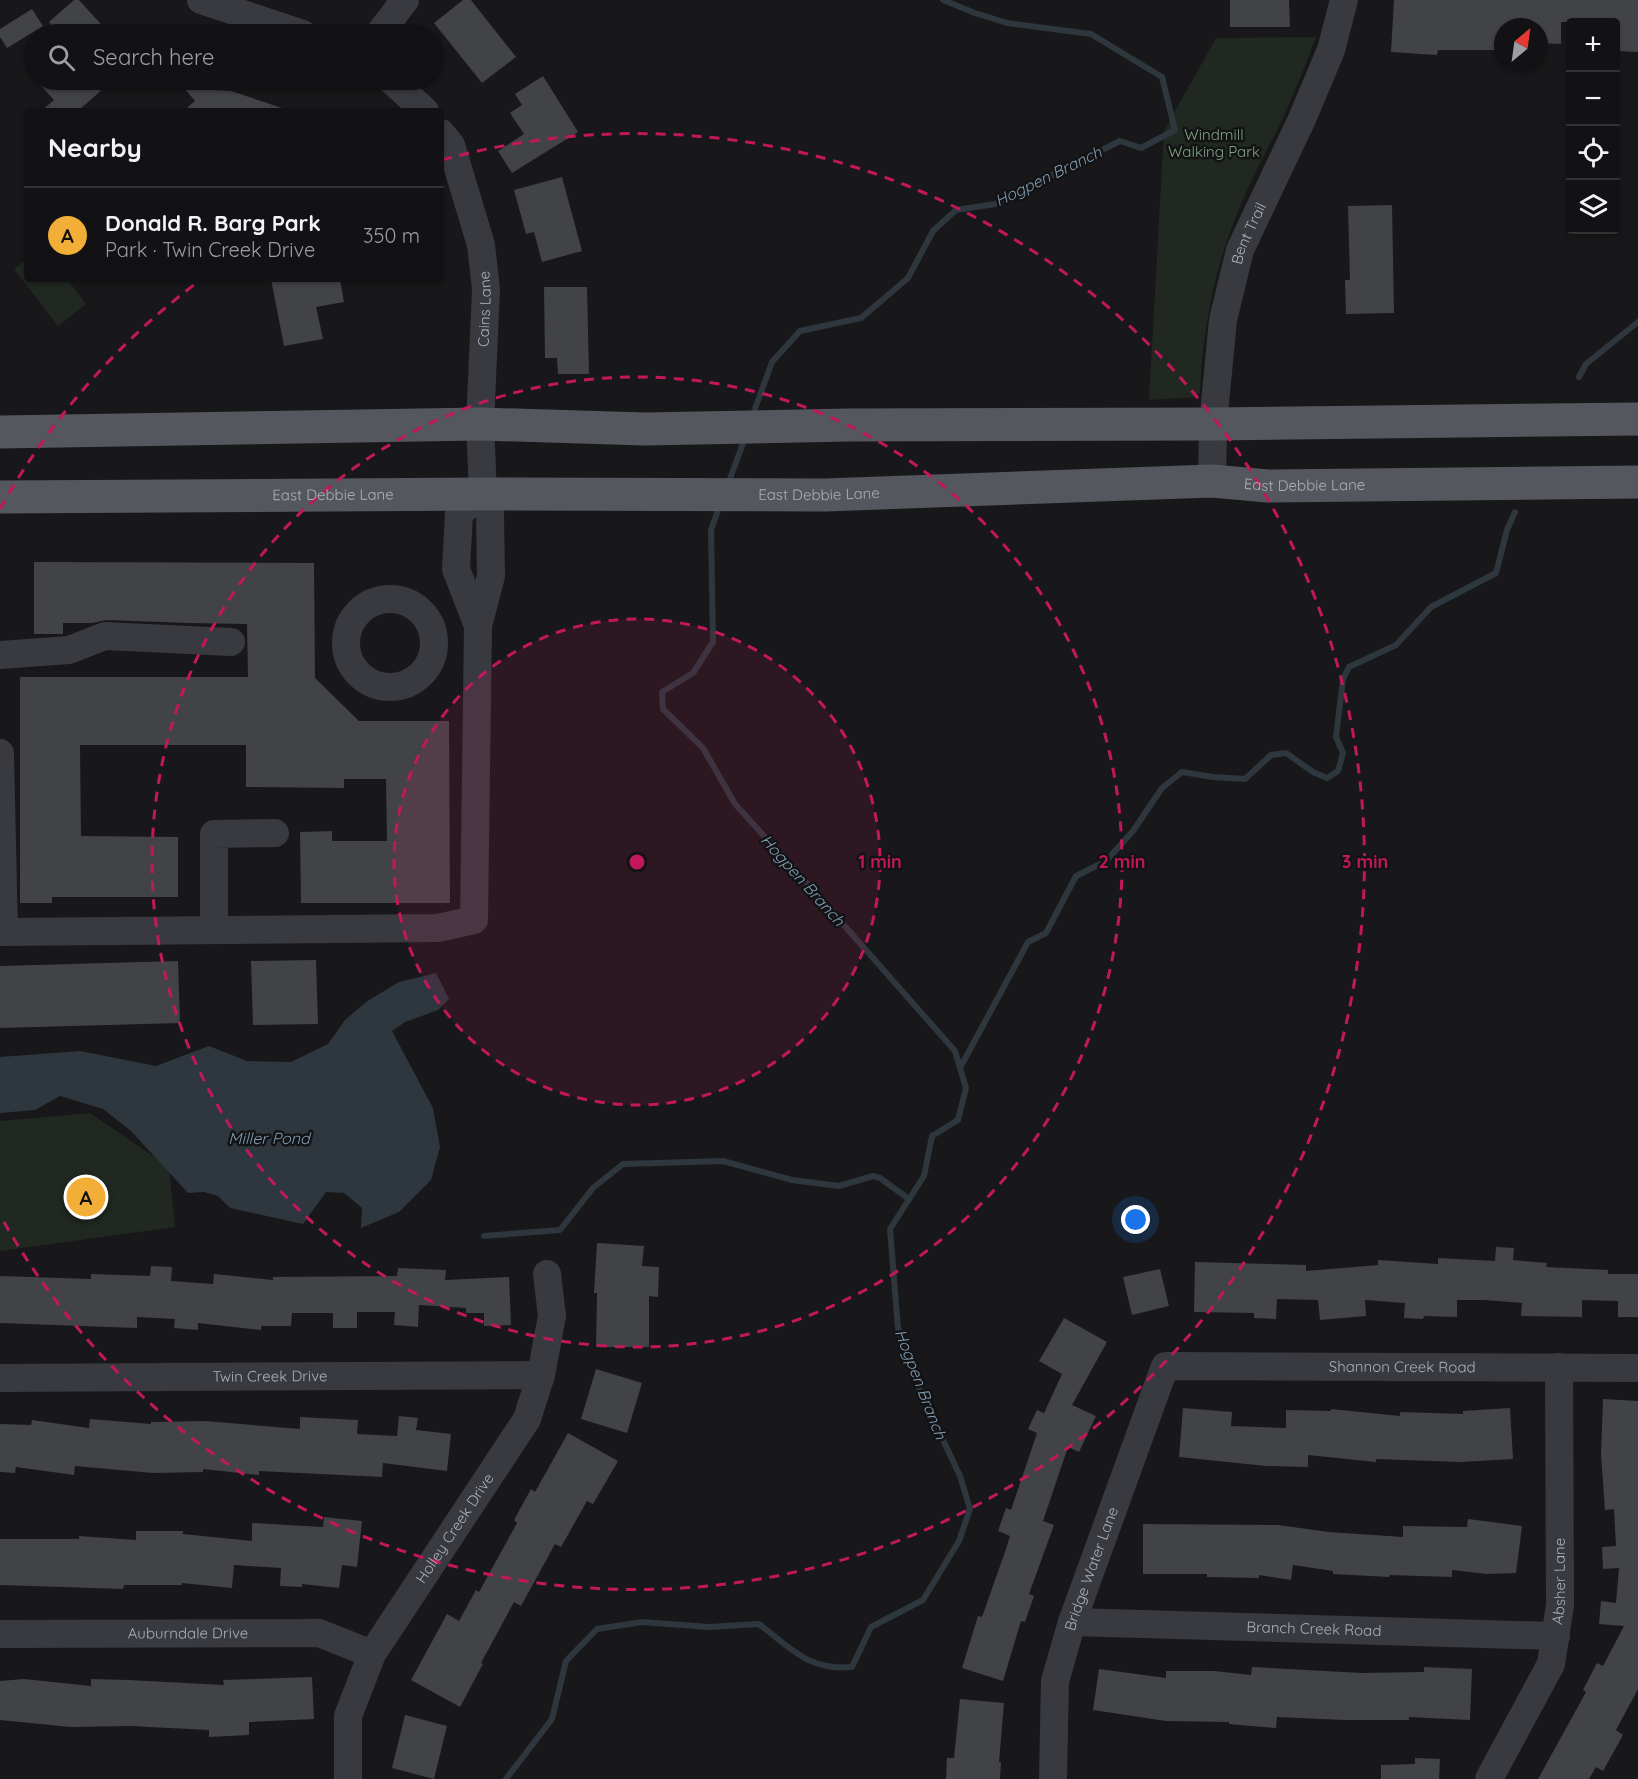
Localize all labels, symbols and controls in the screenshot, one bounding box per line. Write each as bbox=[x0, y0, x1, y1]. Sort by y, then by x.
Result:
north arrow bbox=[1494, 18, 1548, 72]
map controls bbox=[1566, 18, 1620, 234]
button: + bbox=[1566, 18, 1620, 72]
search box bbox=[24, 24, 444, 90]
icon: search bbox=[45, 41, 78, 74]
text: Search here bbox=[93, 43, 214, 71]
button: − bbox=[1566, 72, 1620, 126]
park label: Windmill Walking Park bbox=[1168, 125, 1260, 161]
button: locate bbox=[1566, 126, 1620, 180]
text: Nearby bbox=[48, 131, 142, 164]
water label: Hogpen Branch bbox=[991, 141, 1105, 210]
button: layers bbox=[1566, 180, 1620, 234]
street label: Bent Trail bbox=[1227, 199, 1270, 266]
text: Donald R. Barg Park bbox=[105, 209, 321, 237]
text: A bbox=[61, 223, 74, 248]
text: 350 m bbox=[363, 223, 420, 248]
text: Park · Twin Creek Drive bbox=[105, 237, 315, 262]
street label: Cains Lane bbox=[473, 270, 495, 347]
street label: East Debbie Lane bbox=[1243, 474, 1365, 495]
street label: East Debbie Lane bbox=[758, 483, 880, 504]
street label: East Debbie Lane bbox=[272, 485, 394, 504]
water label: Hogpen Branch bbox=[757, 830, 850, 931]
text: 1 min bbox=[858, 850, 902, 873]
text: 2 min bbox=[1099, 850, 1145, 873]
text: 3 min bbox=[1342, 850, 1388, 873]
centre of rings bbox=[627, 852, 647, 872]
water label: Miller Pond bbox=[228, 1128, 312, 1148]
pin: A bbox=[66, 1174, 106, 1220]
your location bbox=[1121, 1205, 1150, 1234]
water label: Hogpen Branch bbox=[891, 1326, 951, 1443]
street label: Shannon Creek Road bbox=[1329, 1357, 1476, 1376]
street label: Twin Creek Drive bbox=[212, 1366, 328, 1386]
street label: Holley Creek Drive bbox=[411, 1469, 498, 1587]
street label: Bridge Water Lane bbox=[1060, 1504, 1122, 1633]
street label: Absher Lane bbox=[1547, 1538, 1569, 1626]
street label: Branch Creek Road bbox=[1246, 1617, 1382, 1640]
street label: Auburndale Drive bbox=[128, 1623, 248, 1643]

